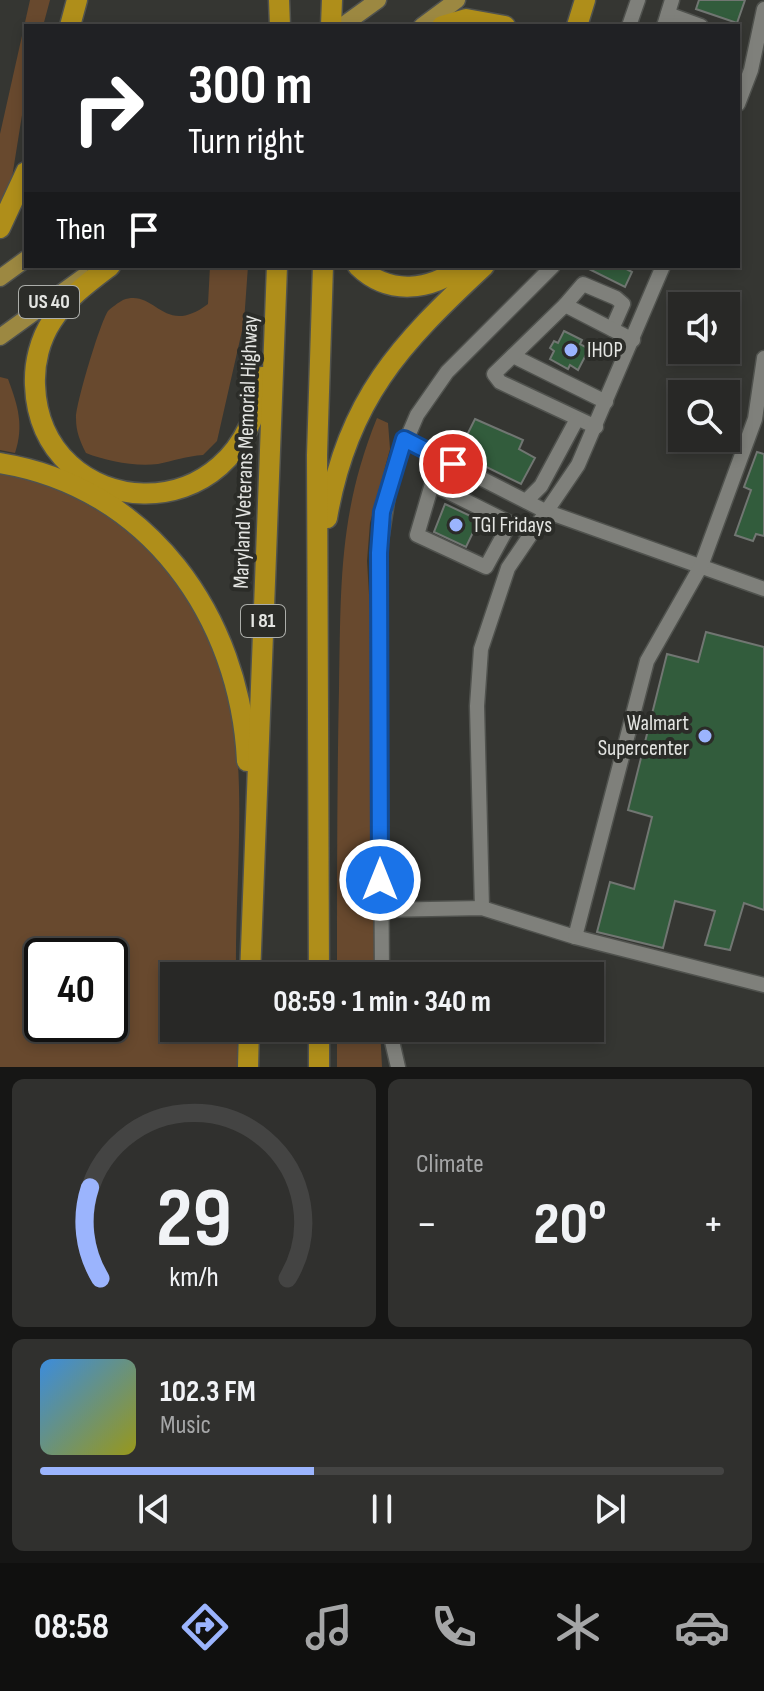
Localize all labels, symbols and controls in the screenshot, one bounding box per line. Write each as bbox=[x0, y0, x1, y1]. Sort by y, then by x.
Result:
text: 300 m bbox=[188, 53, 312, 120]
icon: right bbox=[56, 56, 160, 160]
text: Turn right bbox=[188, 121, 305, 164]
icon: arrive bbox=[122, 208, 166, 252]
text: Then bbox=[56, 212, 106, 248]
road number: US 40 bbox=[19, 286, 79, 318]
map controls bbox=[668, 292, 740, 452]
button: sound bbox=[668, 292, 740, 364]
street label: Maryland Veterans Memorial Highway bbox=[228, 314, 264, 589]
place label: IHOP bbox=[587, 337, 623, 364]
marker: IHOP bbox=[562, 341, 580, 359]
button: search bbox=[668, 380, 740, 452]
pin bbox=[419, 430, 487, 498]
icon: arrive bbox=[431, 442, 475, 486]
place label: TGI Fridays bbox=[472, 512, 552, 539]
marker: TGI Fridays bbox=[447, 516, 465, 534]
road number: I 81 bbox=[241, 605, 285, 637]
place label: Walmart Supercenter bbox=[598, 710, 689, 762]
marker: Walmart Supercenter bbox=[696, 727, 714, 745]
position arrow bbox=[338, 838, 422, 922]
speed limit sign: 40 bbox=[24, 938, 128, 1042]
text: 08:59 · 1 min · 340 m bbox=[273, 984, 491, 1020]
text: Climate bbox=[416, 1149, 484, 1180]
text: 29 bbox=[156, 1170, 232, 1270]
text: 20° bbox=[533, 1189, 607, 1261]
text: − bbox=[416, 1198, 438, 1251]
text: + bbox=[702, 1198, 724, 1251]
text: km/h bbox=[169, 1260, 219, 1295]
text: 102.3 FM bbox=[160, 1374, 256, 1410]
text: Music bbox=[160, 1410, 211, 1441]
icon: previous bbox=[132, 1487, 176, 1531]
icon: pause bbox=[360, 1487, 404, 1531]
icon: next bbox=[588, 1487, 632, 1531]
icon: directions bbox=[177, 1599, 233, 1655]
icon: music bbox=[301, 1599, 357, 1655]
icon: phone bbox=[426, 1599, 482, 1655]
icon: climate bbox=[550, 1599, 606, 1655]
icon: car bbox=[674, 1599, 730, 1655]
text: 08:58 bbox=[34, 1606, 109, 1649]

